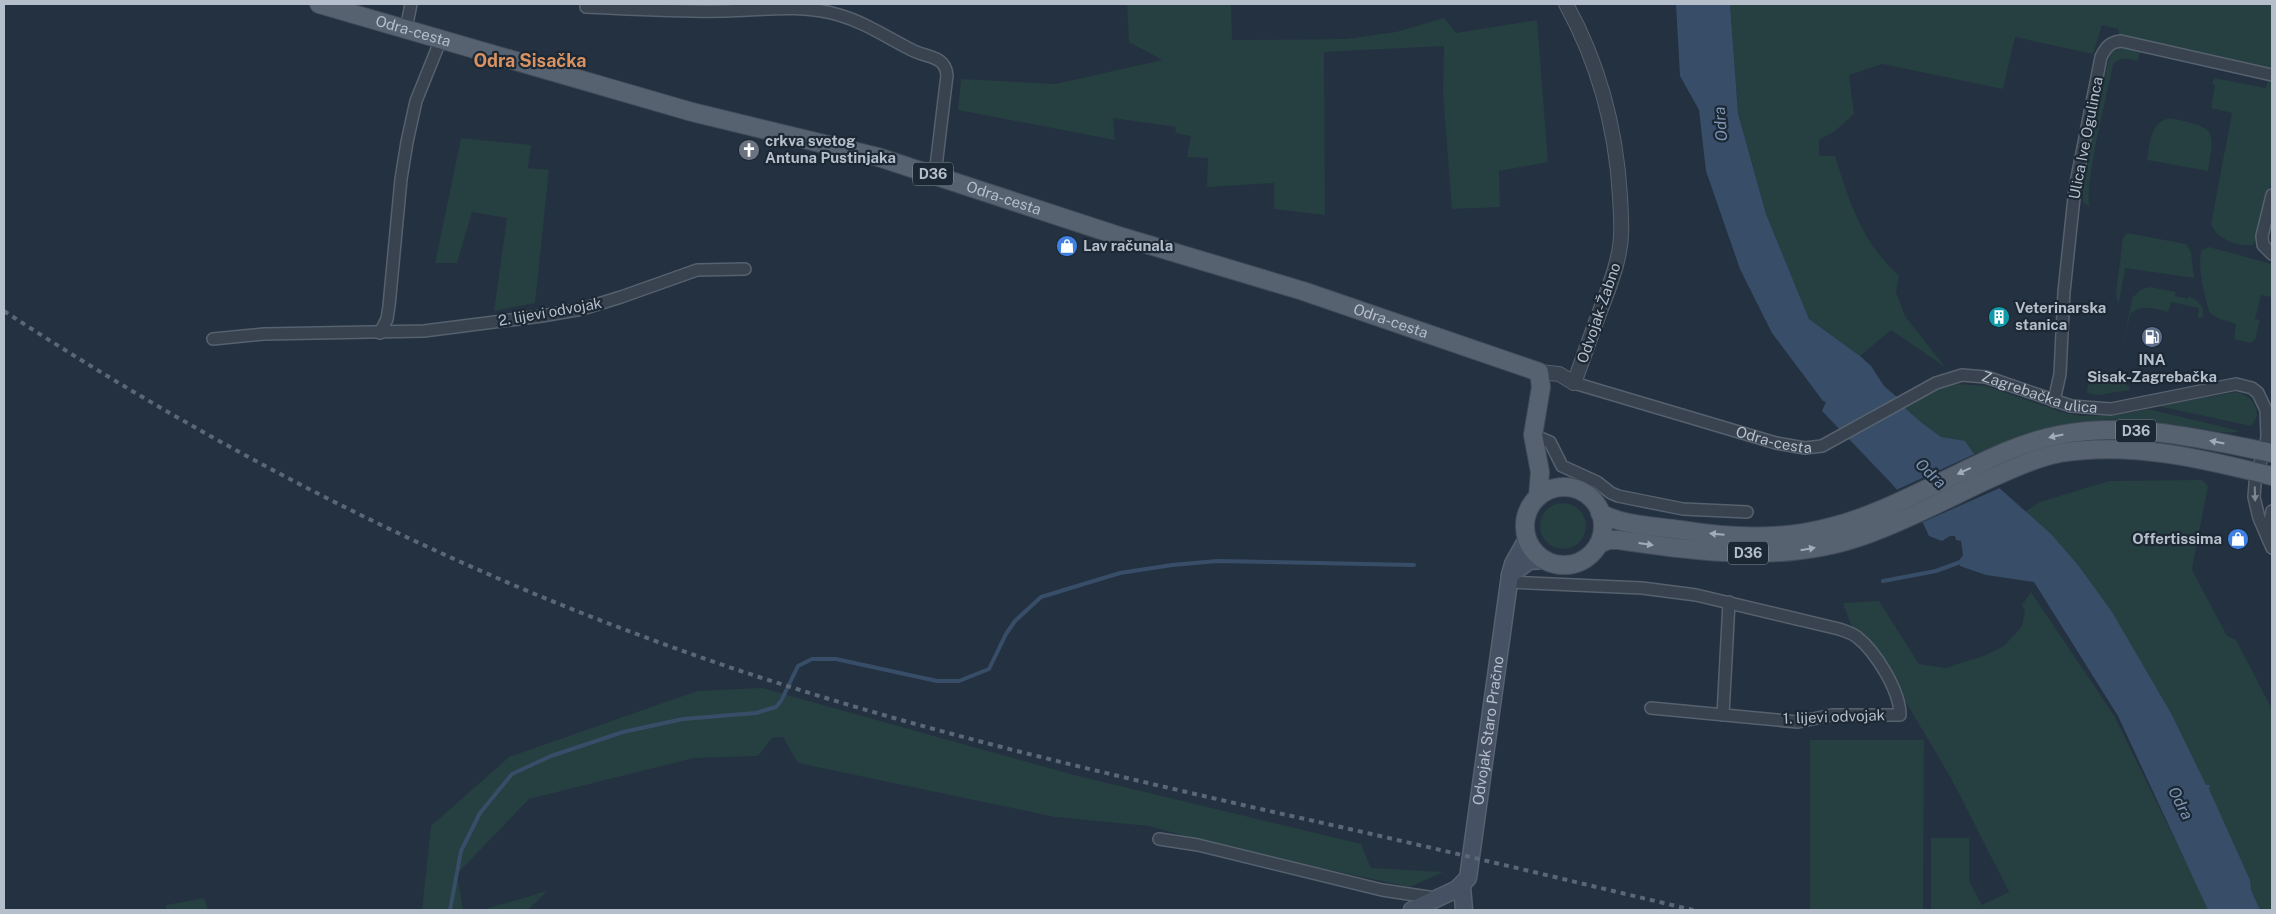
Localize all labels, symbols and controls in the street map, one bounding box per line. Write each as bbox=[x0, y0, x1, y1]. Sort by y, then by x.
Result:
street label: Odra-cesta bbox=[374, 12, 453, 50]
district label: Odra Sisačka bbox=[473, 50, 587, 71]
street label: Ulica Ive Ogulinca bbox=[2065, 75, 2106, 201]
water label: Odra bbox=[1710, 106, 1731, 142]
place label: crkva svetog Antuna Pustinjaka bbox=[765, 132, 896, 166]
church icon: crkva svetog Antuna Pustinjaka bbox=[737, 138, 761, 162]
road number: D36 bbox=[913, 162, 953, 185]
street label: Odra-cesta bbox=[964, 178, 1043, 218]
shop icon: Lav računala bbox=[1055, 234, 1079, 258]
place label: Lav računala bbox=[1083, 237, 1173, 254]
street label: Odvojak-Žabno bbox=[1573, 260, 1624, 365]
street label: 2. lijevi odvojak bbox=[497, 294, 603, 329]
place label: Veterinarska stanica bbox=[2015, 299, 2106, 333]
street label: Odra-cesta bbox=[1351, 300, 1430, 341]
building icon: Veterinarska stanica bbox=[1987, 305, 2011, 329]
fuel station icon: INA Sisak-Zagrebačka bbox=[2140, 325, 2164, 349]
place label: INA Sisak-Zagrebačka bbox=[2087, 351, 2217, 385]
street label: Zagrebačka ulica bbox=[1980, 367, 2098, 416]
road number: D36 bbox=[2116, 420, 2156, 442]
street label: Odra-cesta bbox=[1734, 423, 1813, 456]
one-way arrow bbox=[2049, 432, 2064, 440]
one-way arrow bbox=[2209, 438, 2225, 446]
water label: Odra bbox=[1911, 455, 1950, 492]
one-way arrow bbox=[1957, 467, 1971, 475]
one-way arrow bbox=[2251, 486, 2259, 502]
shop icon: Offertissima bbox=[2226, 527, 2250, 551]
one-way arrow bbox=[1708, 530, 1724, 538]
place label: Offertissima bbox=[2132, 530, 2222, 547]
one-way arrow bbox=[1639, 540, 1655, 548]
road number: D36 bbox=[1728, 542, 1768, 564]
one-way arrow bbox=[1800, 544, 1816, 552]
street label: Odvojak Staro Pračno bbox=[1469, 655, 1507, 806]
street label: 1. lijevi odvojak bbox=[1783, 706, 1885, 727]
water label: Odra bbox=[2164, 783, 2197, 823]

